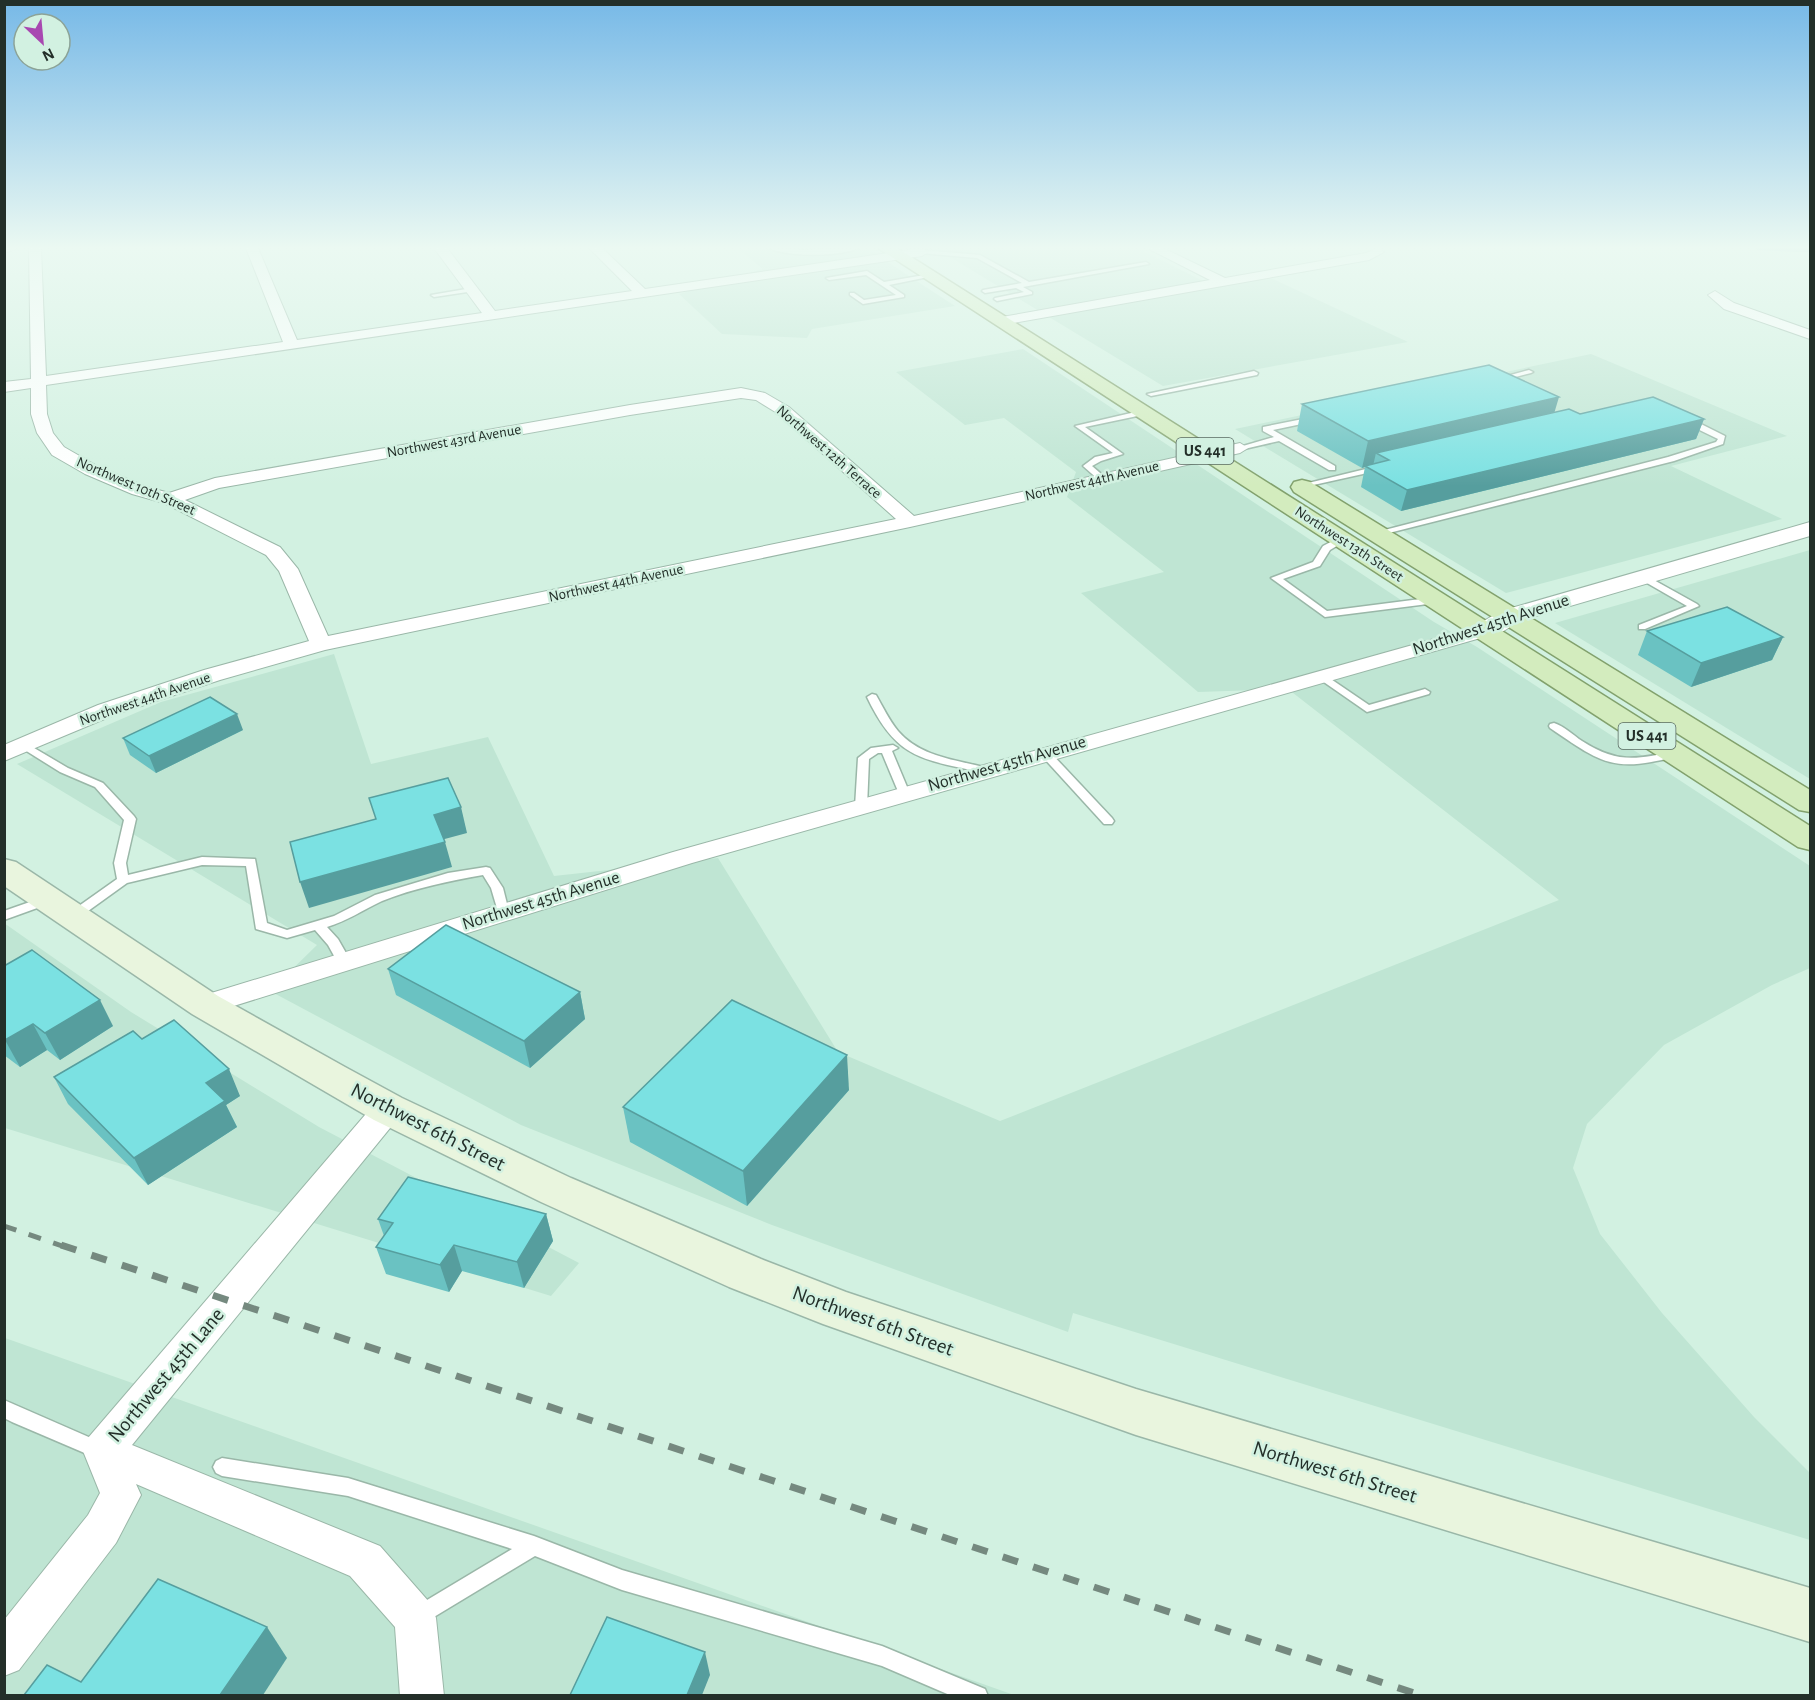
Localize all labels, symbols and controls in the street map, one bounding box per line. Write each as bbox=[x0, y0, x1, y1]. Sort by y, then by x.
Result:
north arrow bbox=[12, 12, 72, 72]
text: N bbox=[40, 45, 57, 64]
street label: Northwest 12th Terrace bbox=[774, 403, 884, 501]
street label: Northwest 43rd Avenue bbox=[386, 422, 522, 460]
road number: US 441 bbox=[1176, 438, 1234, 464]
street label: Northwest 10th Street bbox=[74, 454, 198, 518]
street label: Northwest 44th Avenue bbox=[1023, 458, 1161, 504]
street label: Northwest 13th Street bbox=[1292, 503, 1406, 585]
street label: Northwest 44th Avenue bbox=[547, 561, 685, 605]
street label: Northwest 45th Avenue bbox=[1410, 591, 1572, 659]
street label: Northwest 44th Avenue bbox=[78, 670, 212, 728]
road number: US 441 bbox=[1618, 723, 1676, 749]
street label: Northwest 45th Avenue bbox=[926, 733, 1088, 795]
street label: Northwest 45th Avenue bbox=[460, 868, 622, 934]
street label: Northwest 6th Street bbox=[348, 1079, 509, 1175]
street label: Northwest 6th Street bbox=[790, 1282, 957, 1360]
street label: Northwest 45th Lane bbox=[104, 1304, 228, 1446]
street label: Northwest 6th Street bbox=[1251, 1437, 1420, 1507]

